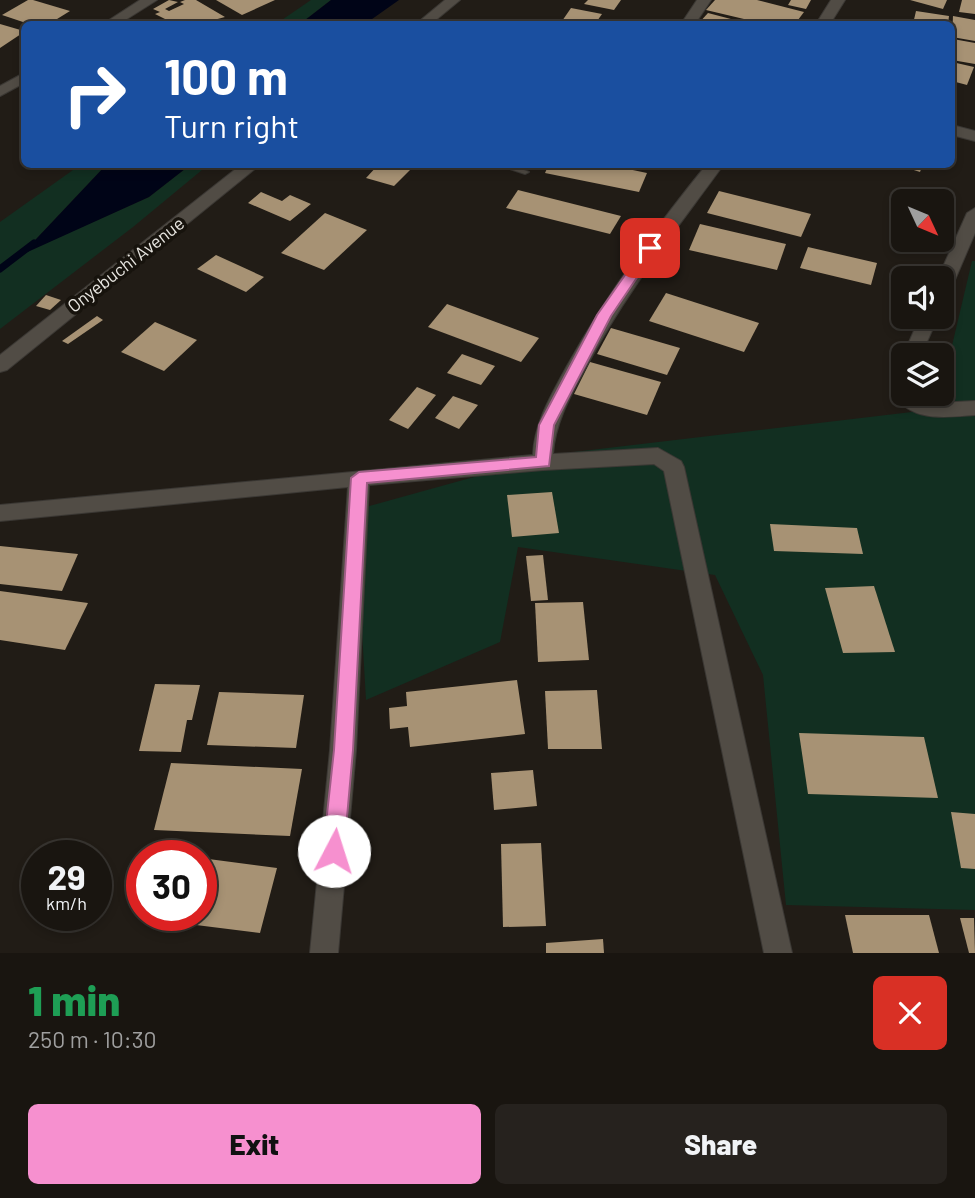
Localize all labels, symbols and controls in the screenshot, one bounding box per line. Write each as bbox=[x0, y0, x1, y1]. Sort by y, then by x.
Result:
text: 100 m bbox=[164, 46, 288, 105]
icon: right bbox=[49, 49, 140, 140]
text: Turn right bbox=[164, 106, 299, 144]
north arrow bbox=[891, 189, 954, 252]
map controls bbox=[891, 189, 954, 406]
street label: Onyebuchi Avenue bbox=[63, 212, 188, 317]
pin bbox=[620, 218, 680, 278]
icon: arrive bbox=[631, 229, 669, 267]
button: sound bbox=[891, 266, 954, 329]
button: layers bbox=[891, 343, 954, 406]
position arrow bbox=[297, 814, 371, 888]
speed limit sign: 30 bbox=[126, 840, 217, 931]
text: 29 bbox=[47, 855, 86, 897]
text: km/h bbox=[46, 892, 87, 914]
text: 1 min bbox=[28, 974, 120, 1024]
button: close bbox=[873, 976, 947, 1050]
text: 250 m · 10:30 bbox=[28, 1025, 156, 1053]
button: Exit bbox=[28, 1104, 481, 1184]
button: Share bbox=[495, 1104, 947, 1184]

